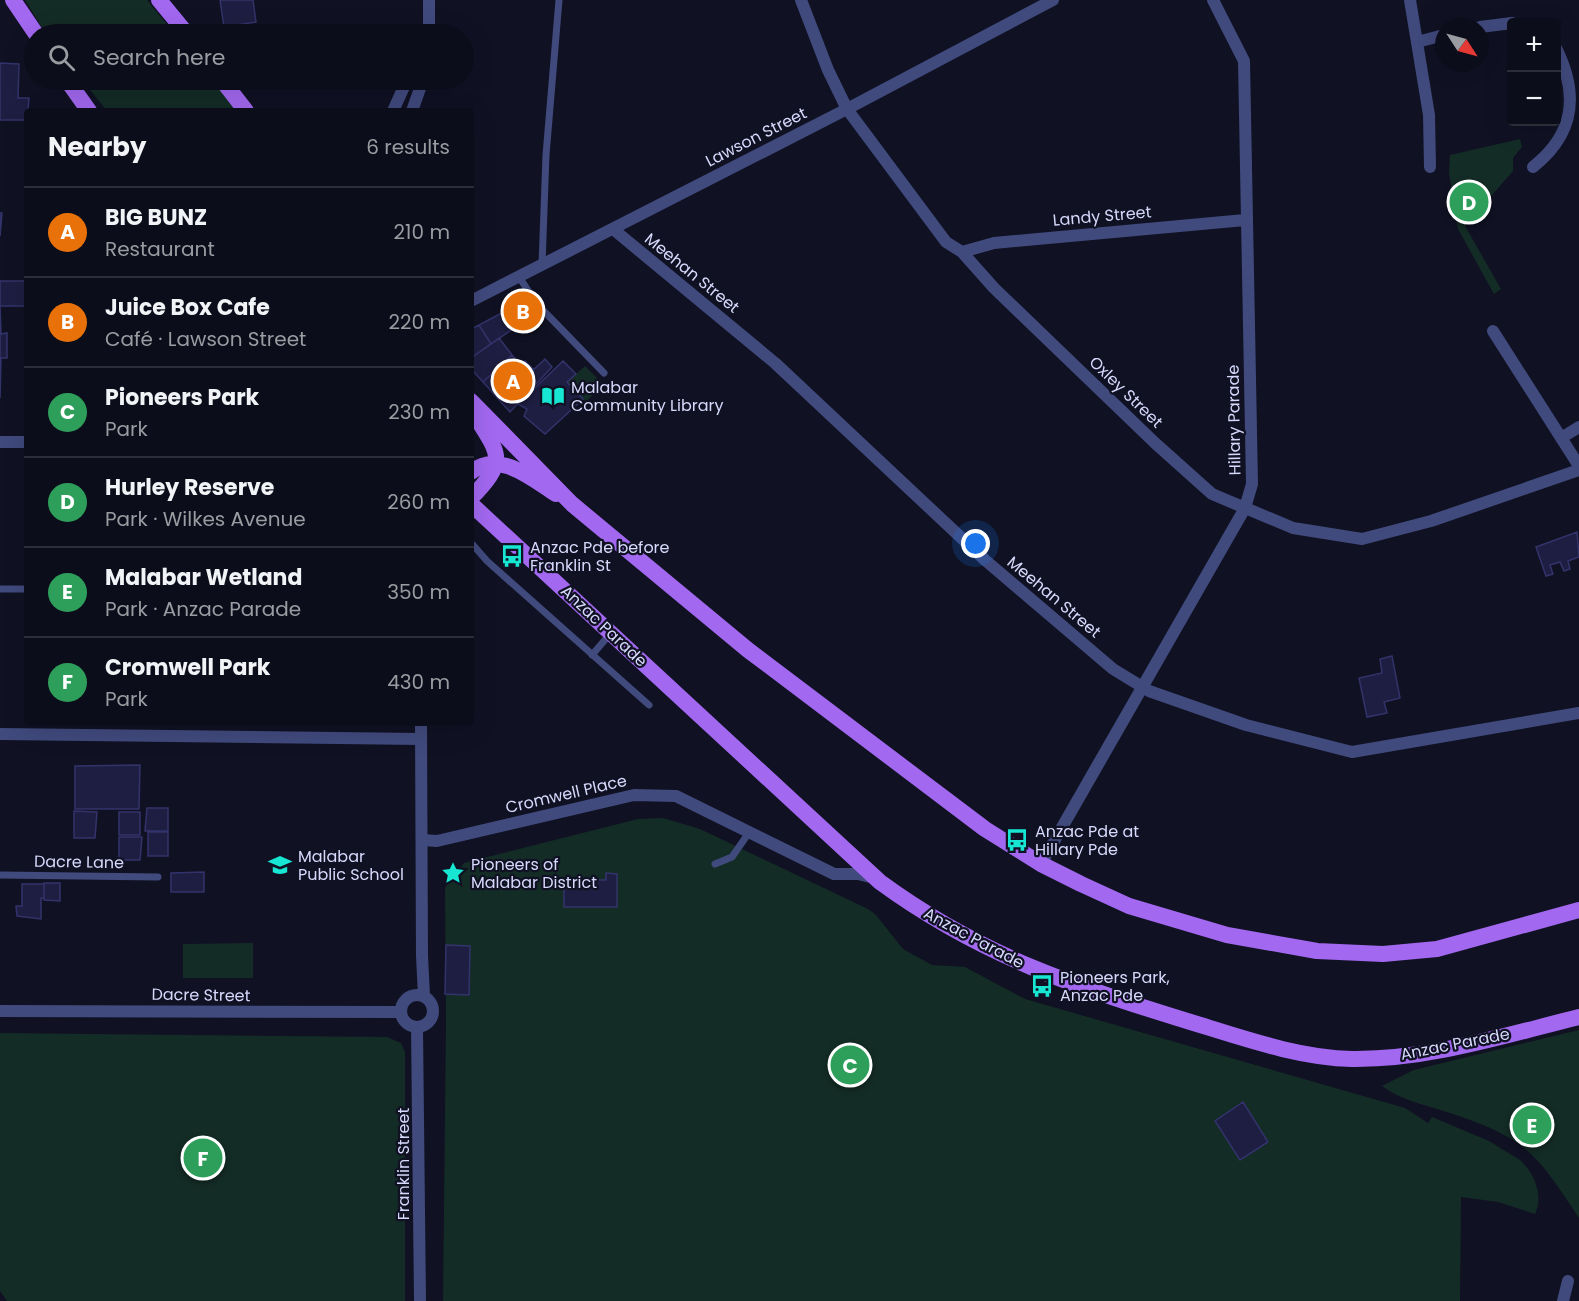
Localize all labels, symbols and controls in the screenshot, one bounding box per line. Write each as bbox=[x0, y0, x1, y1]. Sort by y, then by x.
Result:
north arrow bbox=[1435, 18, 1489, 72]
map controls bbox=[1507, 18, 1561, 126]
button: + bbox=[1507, 18, 1561, 72]
search box bbox=[24, 24, 474, 90]
icon: search bbox=[45, 41, 78, 74]
text: Search here bbox=[93, 42, 226, 73]
button: − bbox=[1507, 72, 1561, 126]
street label: Lawson Street bbox=[701, 102, 811, 172]
text: Nearby bbox=[48, 129, 146, 165]
text: 6 results bbox=[366, 133, 450, 161]
pin: D bbox=[1450, 180, 1488, 224]
street label: Landy Street bbox=[1052, 200, 1152, 232]
text: BIG BUNZ bbox=[105, 202, 207, 233]
text: A bbox=[60, 218, 75, 246]
text: 210 m bbox=[394, 218, 450, 246]
street label: Meehan Street bbox=[640, 228, 744, 319]
text: Restaurant bbox=[105, 235, 215, 263]
pin: B bbox=[504, 288, 542, 334]
text: Juice Box Cafe bbox=[105, 292, 270, 323]
text: B bbox=[61, 308, 74, 336]
text: 220 m bbox=[389, 308, 450, 336]
text: Café · Lawson Street bbox=[105, 325, 306, 353]
street label: Oxley Street bbox=[1084, 351, 1168, 433]
pin: A bbox=[494, 358, 532, 404]
street label: Hillary Parade bbox=[1222, 364, 1246, 475]
place label: Malabar Community Library bbox=[571, 376, 724, 417]
text: Pioneers Park bbox=[105, 382, 259, 413]
library icon: Malabar Community Library bbox=[540, 383, 566, 409]
text: C bbox=[60, 398, 75, 426]
text: 230 m bbox=[388, 398, 450, 426]
text: Park bbox=[105, 415, 148, 443]
text: Hurley Reserve bbox=[105, 472, 274, 503]
text: D bbox=[60, 488, 75, 516]
text: 260 m bbox=[387, 488, 450, 516]
text: Park · Wilkes Avenue bbox=[105, 505, 306, 533]
your location bbox=[961, 529, 990, 558]
place label: Anzac Pde before Franklin St bbox=[530, 536, 670, 577]
bus stop icon: Anzac Pde before Franklin St bbox=[499, 543, 525, 569]
street label: Meehan Street bbox=[1002, 551, 1106, 643]
text: Malabar Wetland bbox=[105, 562, 302, 593]
text: E bbox=[62, 578, 73, 606]
text: 350 m bbox=[387, 578, 450, 606]
street label: Anzac Parade bbox=[556, 580, 652, 672]
text: Park · Anzac Parade bbox=[105, 595, 301, 623]
text: Cromwell Park bbox=[105, 652, 270, 683]
text: F bbox=[62, 668, 73, 696]
text: 430 m bbox=[387, 668, 450, 696]
text: Park bbox=[105, 685, 148, 713]
street label: Cromwell Place bbox=[503, 769, 629, 819]
place label: Anzac Pde at Hillary Pde bbox=[1035, 820, 1139, 861]
bus stop icon: Anzac Pde at Hillary Pde bbox=[1004, 827, 1030, 853]
place label: Malabar Public School bbox=[298, 845, 404, 886]
street label: Dacre Lane bbox=[34, 850, 124, 874]
school or university icon: Malabar Public School bbox=[267, 852, 293, 878]
place label: Pioneers of Malabar District bbox=[471, 853, 597, 894]
place icon: Pioneers of Malabar District bbox=[440, 860, 466, 886]
street label: Anzac Parade bbox=[920, 902, 1028, 974]
place label: Pioneers Park, Anzac Pde bbox=[1060, 966, 1170, 1007]
bus stop icon: Pioneers Park, Anzac Pde bbox=[1029, 973, 1055, 999]
street label: Dacre Street bbox=[151, 983, 251, 1007]
street label: Anzac Parade bbox=[1398, 1022, 1512, 1066]
pin: C bbox=[830, 1042, 870, 1088]
pin: E bbox=[1512, 1102, 1552, 1148]
street label: Franklin Street bbox=[392, 1108, 415, 1220]
pin: F bbox=[184, 1136, 222, 1180]

